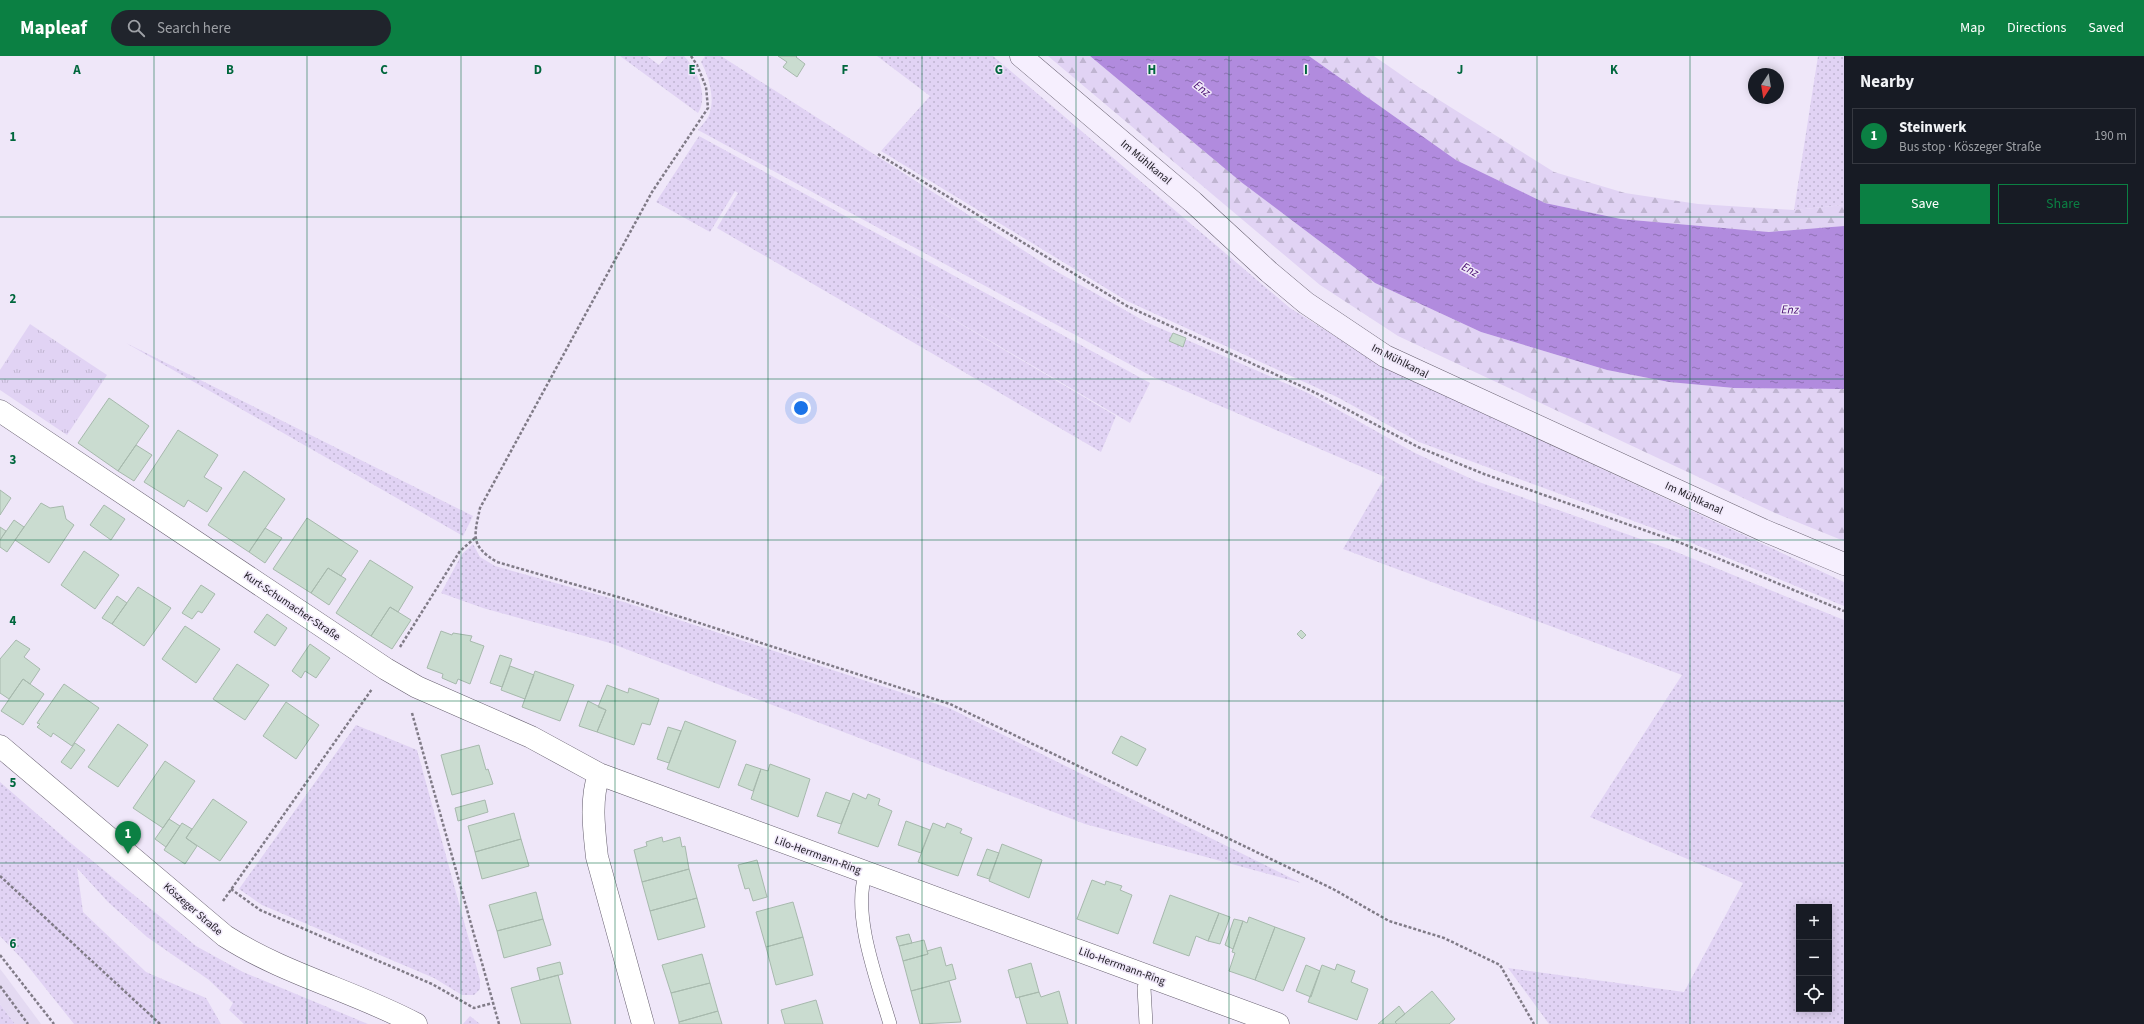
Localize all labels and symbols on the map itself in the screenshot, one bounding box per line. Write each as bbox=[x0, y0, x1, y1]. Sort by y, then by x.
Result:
text: A bbox=[72, 61, 81, 79]
text: B bbox=[226, 61, 234, 79]
text: C bbox=[380, 61, 388, 79]
text: D bbox=[534, 61, 542, 79]
text: E bbox=[688, 61, 696, 79]
text: F bbox=[842, 61, 849, 79]
text: G bbox=[995, 61, 1003, 79]
text: H bbox=[1148, 61, 1156, 79]
text: I bbox=[1304, 61, 1308, 79]
text: J bbox=[1457, 61, 1463, 79]
text: K bbox=[1610, 61, 1619, 79]
north arrow bbox=[1748, 68, 1784, 104]
water label: Enz bbox=[1190, 77, 1215, 102]
text: 1 bbox=[10, 128, 17, 146]
street label: Im Mühlkanal bbox=[1117, 136, 1175, 188]
water label: Enz bbox=[1458, 258, 1483, 282]
text: 2 bbox=[10, 290, 17, 308]
water label: Enz bbox=[1781, 301, 1800, 319]
street label: Im Mühlkanal bbox=[1369, 340, 1431, 382]
your location bbox=[791, 398, 811, 418]
text: 3 bbox=[10, 451, 17, 469]
street label: Im Mühlkanal bbox=[1663, 478, 1726, 518]
street label: Kurt-Schumacher-Straße bbox=[241, 568, 344, 644]
text: 4 bbox=[10, 612, 17, 630]
text: 5 bbox=[10, 774, 17, 792]
pin: 1 bbox=[115, 821, 141, 854]
street label: Lilo-Herrmann-Ring bbox=[773, 832, 864, 878]
street label: Köszeger Straße bbox=[160, 879, 226, 939]
text: 6 bbox=[10, 935, 17, 953]
street label: Lilo-Herrmann-Ring bbox=[1077, 943, 1168, 989]

